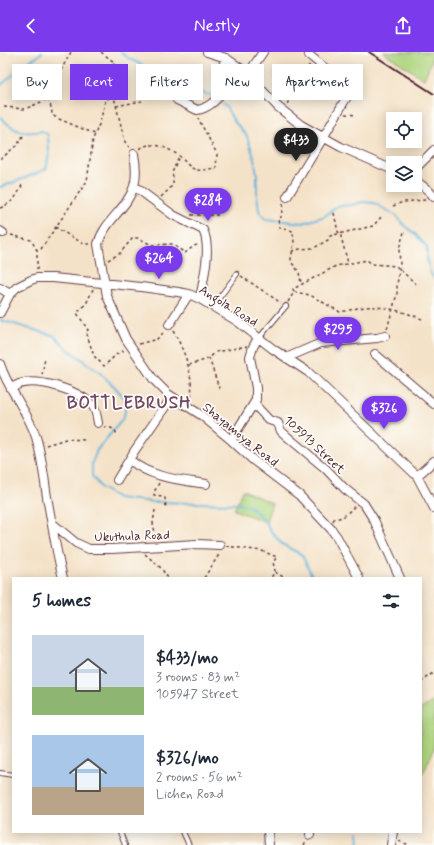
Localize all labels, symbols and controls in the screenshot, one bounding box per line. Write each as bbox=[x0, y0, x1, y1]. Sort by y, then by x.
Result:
text: Nestly bbox=[194, 14, 240, 38]
icon: back bbox=[20, 15, 42, 37]
icon: share bbox=[392, 15, 414, 37]
chip: Buy bbox=[12, 64, 62, 100]
chip: Rent bbox=[70, 64, 128, 100]
chip: Filters bbox=[136, 64, 203, 100]
chip: New bbox=[211, 64, 264, 100]
chip: Apartment bbox=[272, 64, 363, 100]
map controls bbox=[386, 112, 422, 192]
button: locate bbox=[386, 112, 422, 148]
pin: $433 bbox=[272, 128, 320, 162]
text: $433 bbox=[283, 132, 309, 149]
button: layers bbox=[386, 156, 422, 192]
pin: $284 bbox=[184, 188, 232, 222]
text: $284 bbox=[194, 192, 222, 209]
pin: $264 bbox=[135, 246, 183, 280]
text: $264 bbox=[145, 250, 173, 267]
street label: Angola Road bbox=[195, 282, 261, 333]
pin: $295 bbox=[314, 317, 362, 351]
text: $295 bbox=[323, 321, 353, 338]
district label: BOTTLEBRUSH bbox=[67, 392, 191, 414]
pin: $326 bbox=[360, 396, 408, 430]
street label: Shayamoya Road bbox=[198, 399, 282, 471]
text: $326 bbox=[371, 400, 397, 417]
street label: 105913 Street bbox=[279, 412, 349, 478]
street label: Ukuthula Road bbox=[94, 527, 170, 546]
text: 5 homes bbox=[32, 590, 91, 612]
icon: filters bbox=[380, 590, 402, 612]
text: $433/mo bbox=[156, 647, 218, 669]
icon: home bbox=[64, 651, 112, 699]
text: 3 rooms · 83 m² bbox=[156, 669, 240, 686]
text: 105947 Street bbox=[156, 686, 239, 703]
text: $326/mo bbox=[156, 747, 219, 769]
icon: home bbox=[64, 751, 112, 799]
text: 2 rooms · 56 m² bbox=[156, 769, 243, 786]
text: Lichen Road bbox=[156, 786, 224, 803]

